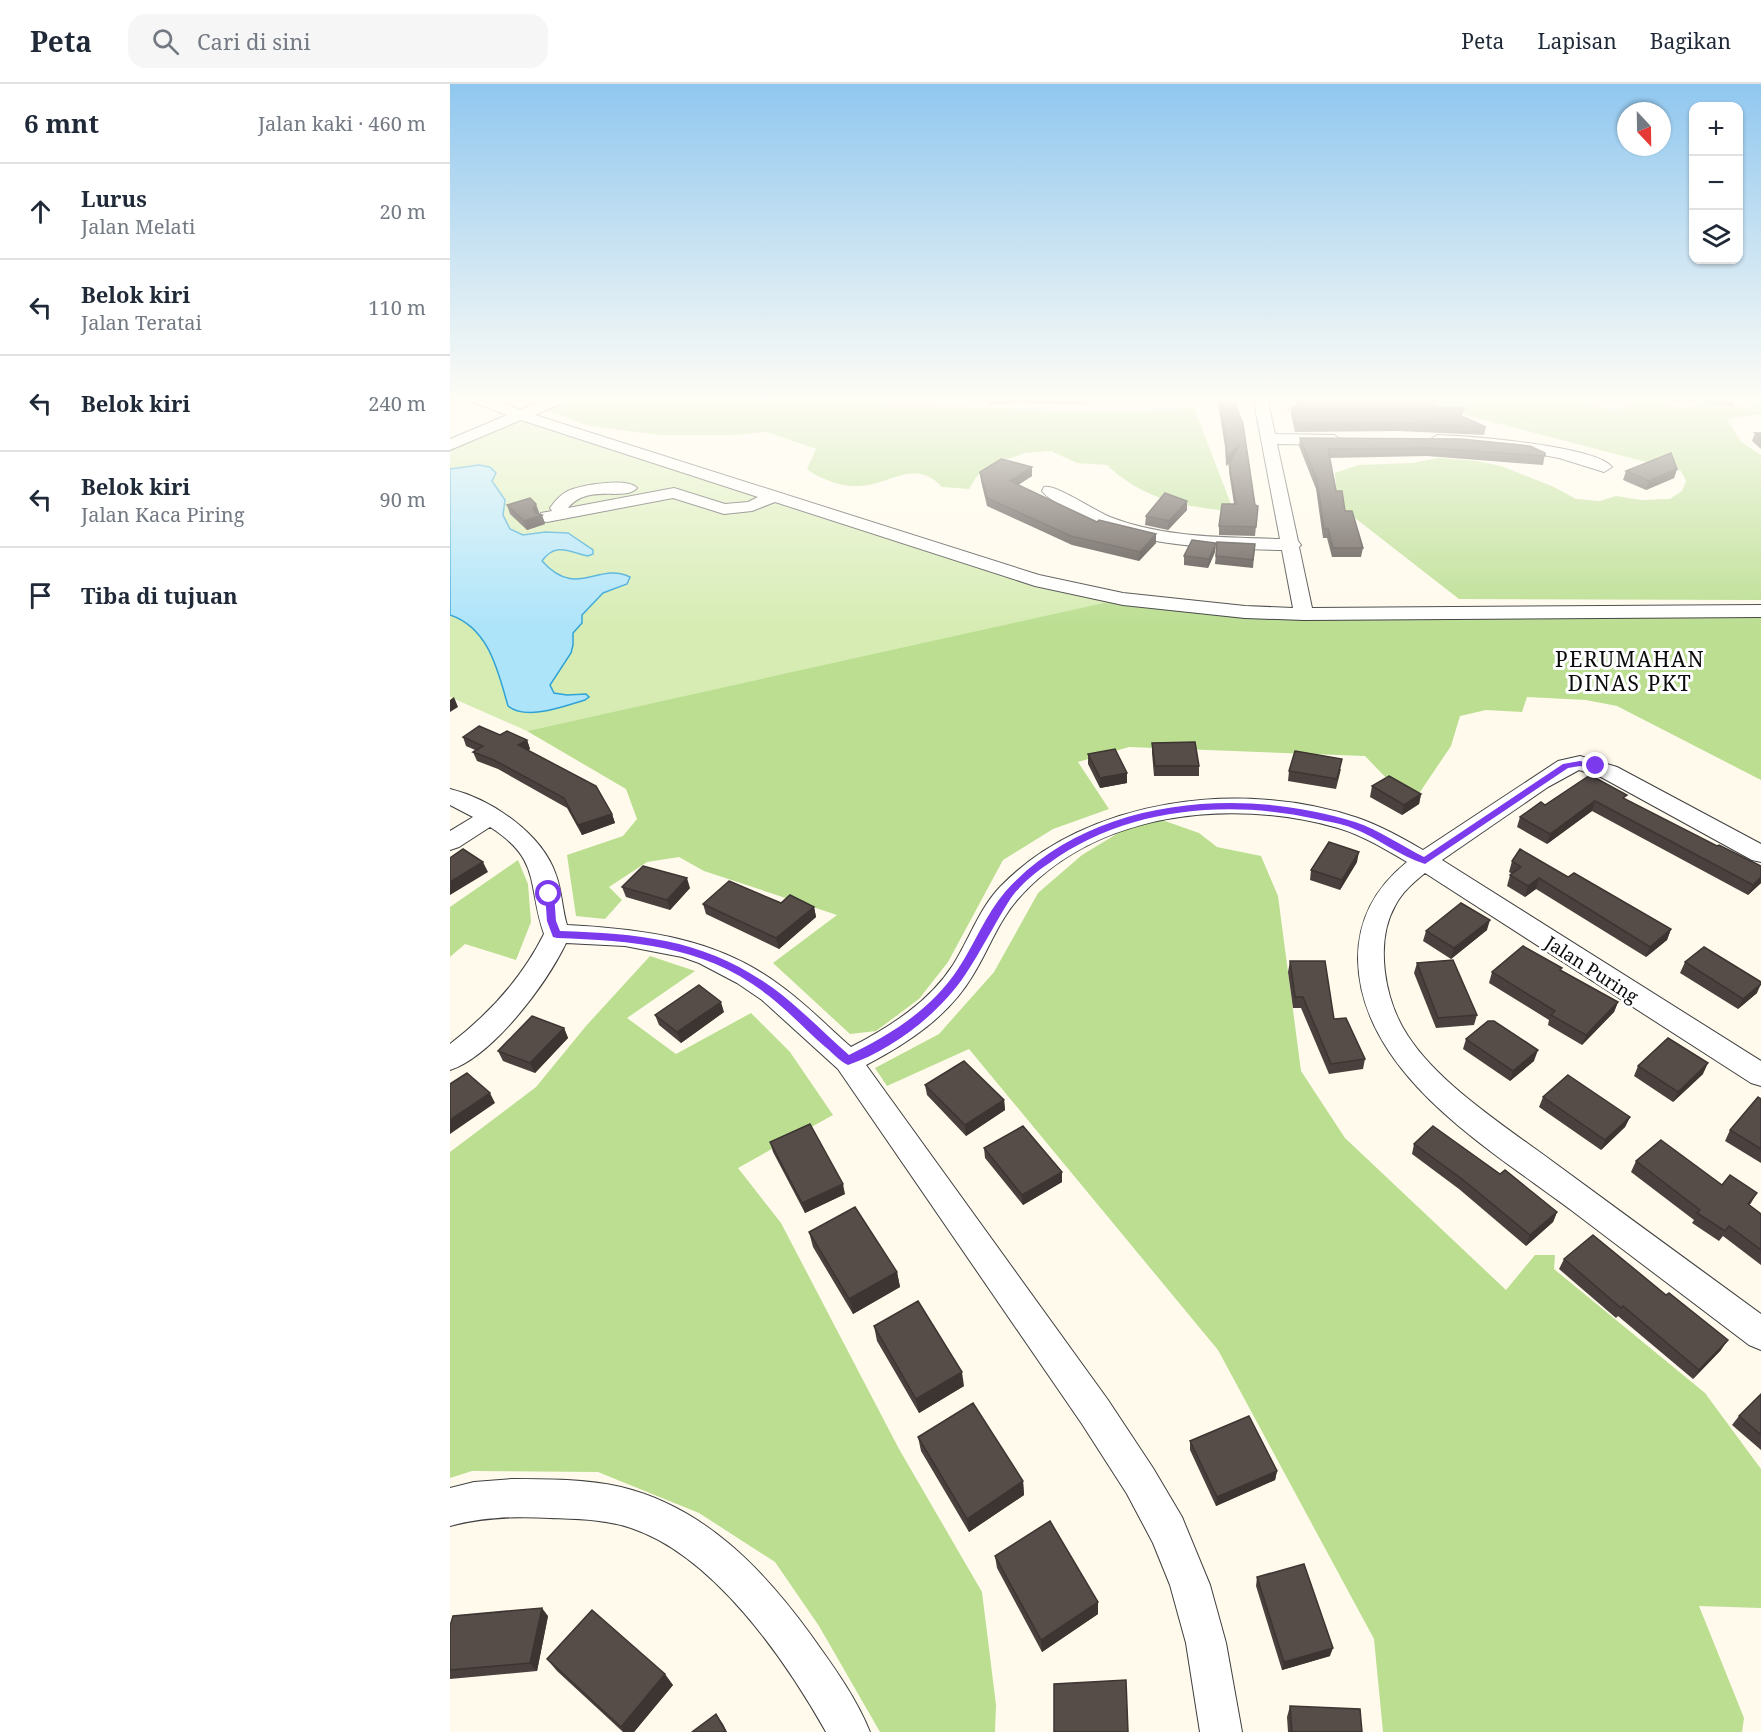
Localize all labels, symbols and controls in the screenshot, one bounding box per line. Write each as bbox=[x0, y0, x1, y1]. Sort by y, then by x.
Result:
search box bbox=[128, 14, 548, 68]
text: Peta bbox=[30, 22, 92, 60]
icon: search bbox=[149, 25, 182, 58]
text: Cari di sini bbox=[197, 26, 311, 56]
text: Peta bbox=[1461, 27, 1504, 55]
text: Lapisan bbox=[1537, 27, 1617, 55]
text: Bagikan bbox=[1650, 27, 1731, 55]
north arrow bbox=[1617, 102, 1671, 156]
map controls bbox=[1689, 102, 1743, 264]
button: + bbox=[1689, 102, 1743, 156]
text: 6 mnt bbox=[24, 105, 99, 141]
text: Jalan kaki · 460 m bbox=[258, 110, 426, 137]
button: − bbox=[1689, 156, 1743, 210]
text: Lurus bbox=[81, 183, 147, 213]
icon: ahead bbox=[24, 195, 57, 228]
text: 20 m bbox=[380, 198, 426, 225]
button: layers bbox=[1689, 210, 1743, 264]
text: Jalan Melati bbox=[81, 213, 195, 240]
text: Belok kiri bbox=[81, 279, 190, 309]
icon: left bbox=[24, 291, 57, 324]
text: 110 m bbox=[368, 294, 426, 321]
text: Jalan Teratai bbox=[81, 309, 202, 336]
icon: left bbox=[24, 387, 57, 420]
text: Belok kiri bbox=[81, 388, 190, 418]
text: 240 m bbox=[368, 390, 426, 417]
text: Belok kiri bbox=[81, 471, 190, 501]
icon: left bbox=[24, 483, 57, 516]
text: 90 m bbox=[380, 486, 426, 513]
text: Jalan Kaca Piring bbox=[81, 501, 244, 528]
icon: arrive bbox=[24, 579, 57, 612]
text: Tiba di tujuan bbox=[81, 580, 238, 610]
district label: PERUMAHAN DINAS PKT bbox=[1555, 645, 1705, 697]
route end bbox=[1582, 752, 1608, 778]
route start bbox=[535, 880, 561, 906]
street label: Jalan Puring bbox=[1540, 929, 1643, 1008]

